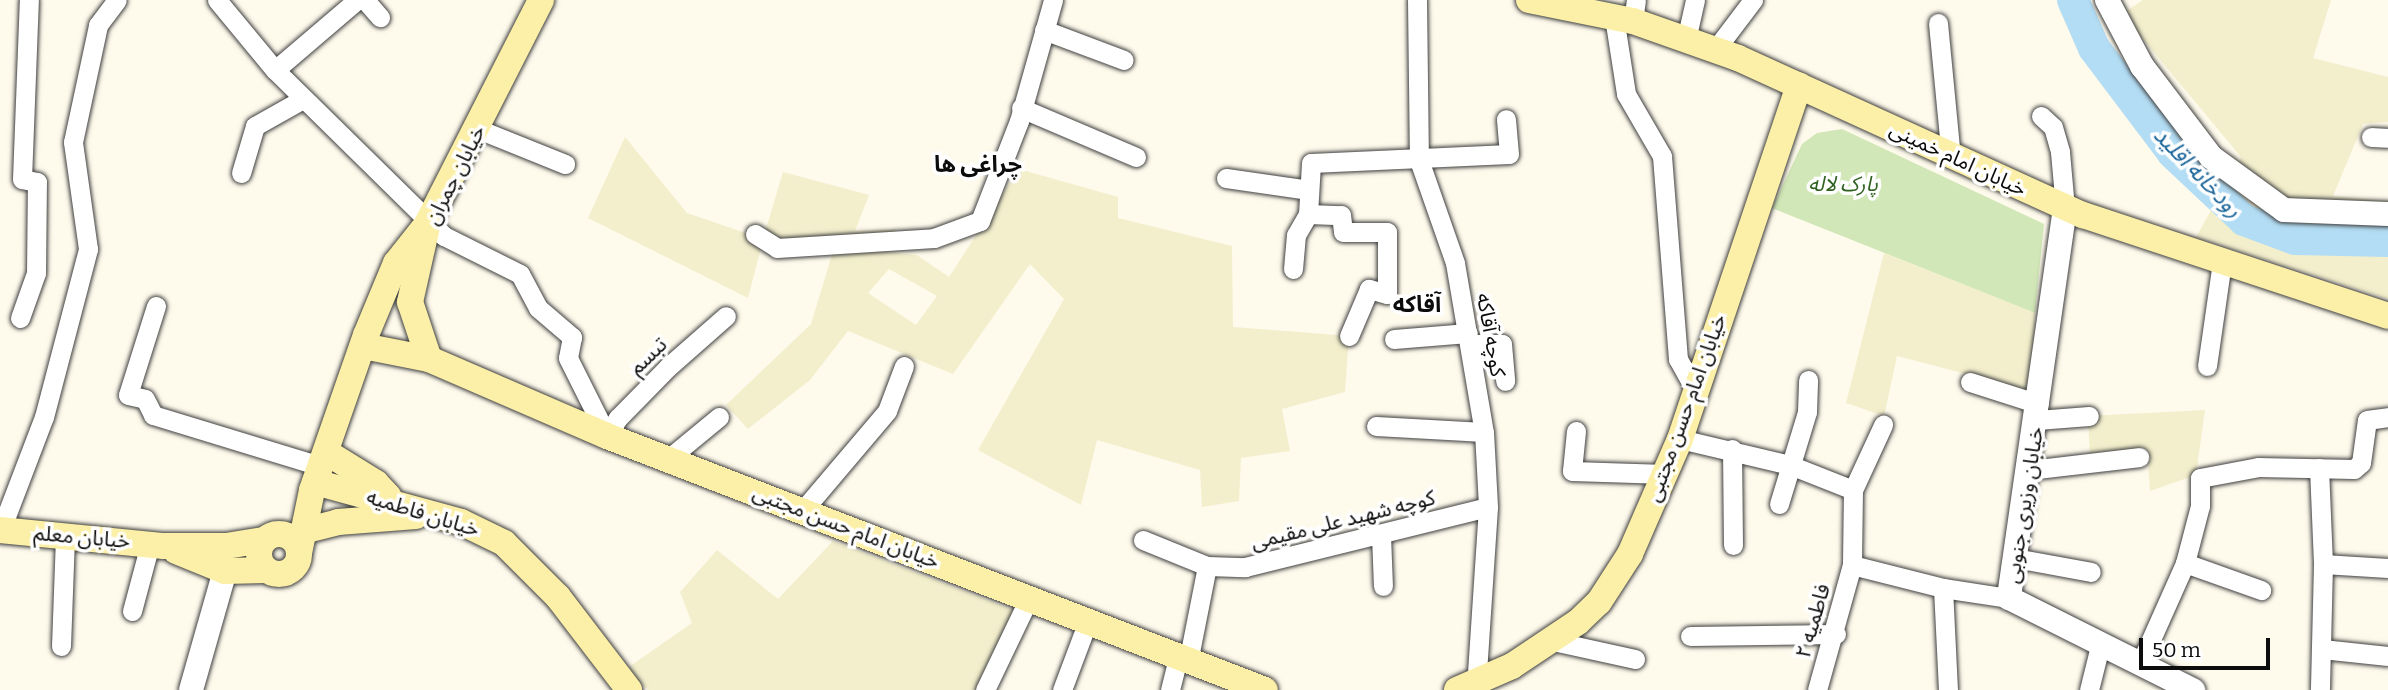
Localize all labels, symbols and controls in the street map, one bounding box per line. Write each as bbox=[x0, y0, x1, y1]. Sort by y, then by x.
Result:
street label: خیابان امام خمینی bbox=[1886, 116, 2030, 202]
street label: خیابان چمران bbox=[419, 121, 491, 229]
water label: رودخانه اقلید bbox=[2148, 121, 2248, 223]
district label: چراغی ها bbox=[934, 150, 1022, 178]
park label: پارک لاله bbox=[1808, 171, 1878, 197]
district label: آقاکه bbox=[1393, 290, 1441, 318]
street label: کوچه آقاکه bbox=[1471, 291, 1511, 379]
street label: خیابان امام حسن مجتبی bbox=[1640, 311, 1732, 505]
street label: تبسم bbox=[624, 332, 672, 380]
street label: خیابان وزیری جنوبی bbox=[1999, 425, 2049, 585]
street label: خیابان امام حسن مجتبی bbox=[749, 480, 943, 574]
street label: خیابان فاطمیه bbox=[364, 484, 482, 542]
street label: کوچه شهید علی مقیمی bbox=[1248, 485, 1438, 555]
street label: خیابان معلم bbox=[33, 520, 131, 554]
street label: فاطمیه ۲ bbox=[1790, 581, 1836, 661]
scale bar bbox=[2143, 624, 2274, 668]
text: 50 m bbox=[2152, 637, 2201, 663]

